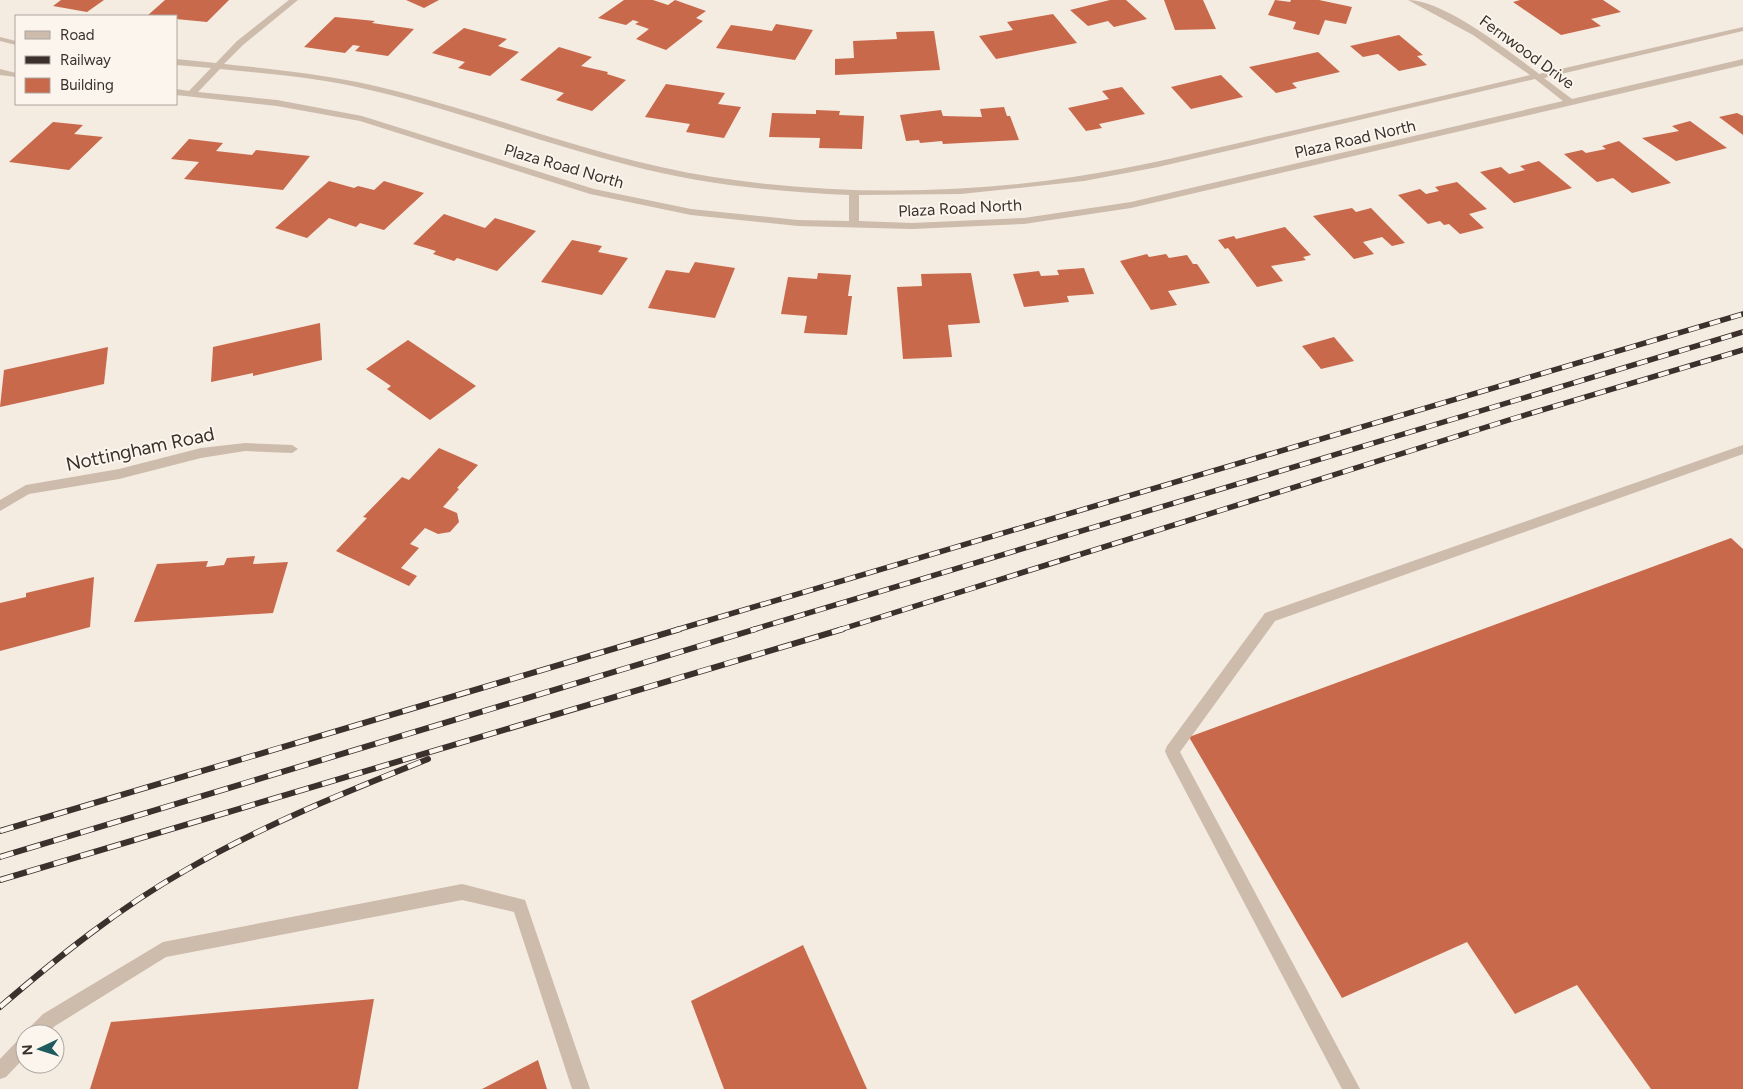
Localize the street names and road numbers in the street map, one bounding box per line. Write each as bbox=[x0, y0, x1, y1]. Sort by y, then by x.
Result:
street label: Fernwood Drive bbox=[1476, 11, 1578, 93]
street label: Plaza Road North bbox=[1293, 116, 1417, 162]
street label: Plaza Road North bbox=[502, 140, 626, 192]
street label: Plaza Road North bbox=[898, 195, 1022, 221]
street label: Nottingham Road bbox=[64, 422, 216, 476]

